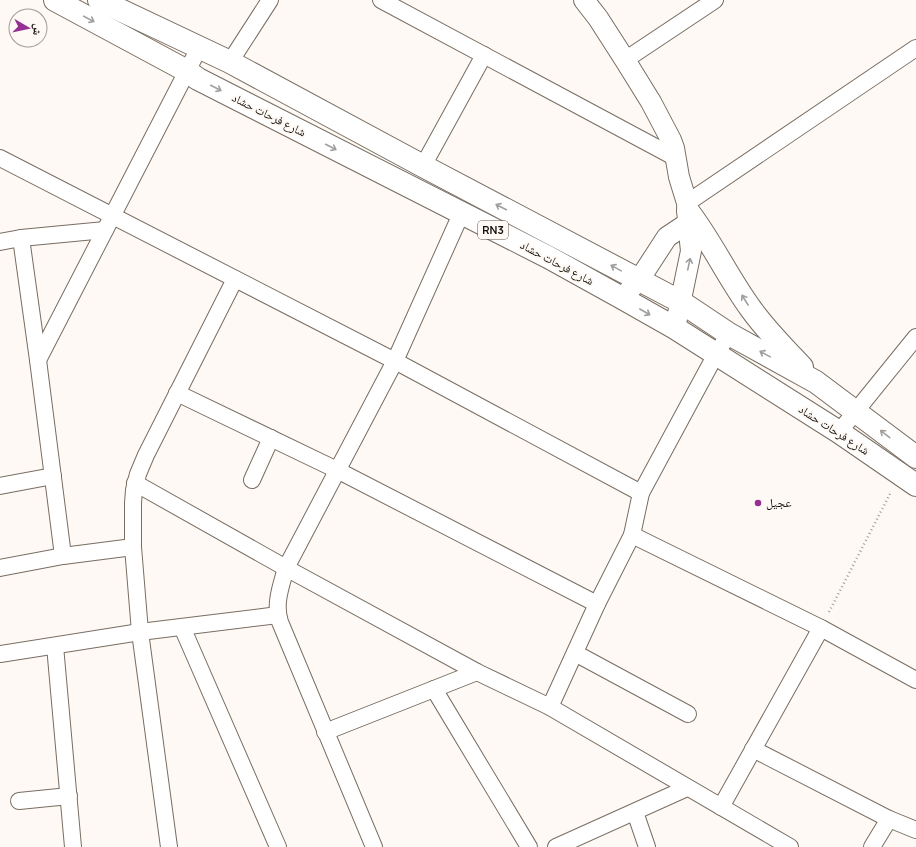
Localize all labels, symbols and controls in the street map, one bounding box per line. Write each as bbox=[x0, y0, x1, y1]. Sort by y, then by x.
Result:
north arrow bbox=[8, 8, 48, 48]
one-way arrow bbox=[83, 15, 95, 23]
text: ش bbox=[29, 23, 47, 37]
one-way arrow bbox=[209, 85, 221, 92]
street label: شارع فرحات حشاد bbox=[229, 89, 309, 141]
one-way arrow bbox=[325, 144, 337, 151]
one-way arrow bbox=[496, 203, 508, 211]
road number: RN3 bbox=[478, 221, 508, 239]
street label: شارع فرحات حشاد bbox=[517, 236, 597, 289]
one-way arrow bbox=[685, 258, 693, 271]
one-way arrow bbox=[611, 264, 623, 271]
one-way arrow bbox=[741, 295, 749, 306]
one-way arrow bbox=[639, 308, 651, 316]
one-way arrow bbox=[759, 350, 771, 357]
street label: شارع فرحات حشاد bbox=[796, 400, 873, 459]
one-way arrow bbox=[879, 429, 890, 438]
place label: عجيل bbox=[766, 494, 791, 511]
marker: عجيل bbox=[753, 498, 763, 508]

